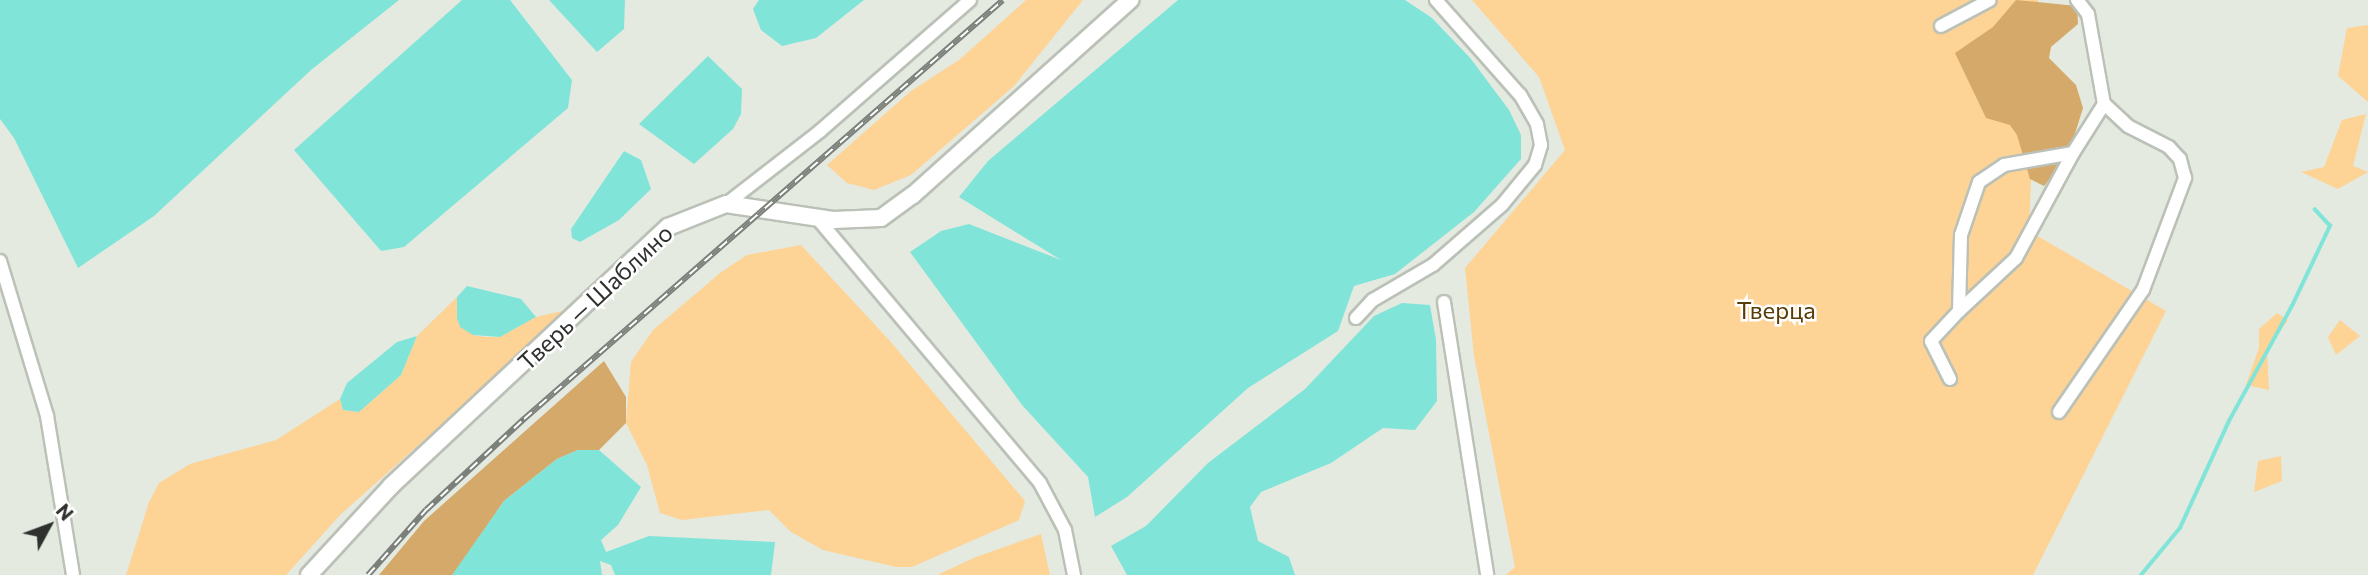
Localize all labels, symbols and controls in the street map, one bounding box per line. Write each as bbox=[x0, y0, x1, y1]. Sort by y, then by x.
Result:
street label: Тверь — Шаблино bbox=[512, 218, 678, 376]
park label: Тверца bbox=[1736, 296, 1816, 324]
north arrow bbox=[14, 491, 84, 561]
text: N bbox=[52, 499, 79, 525]

